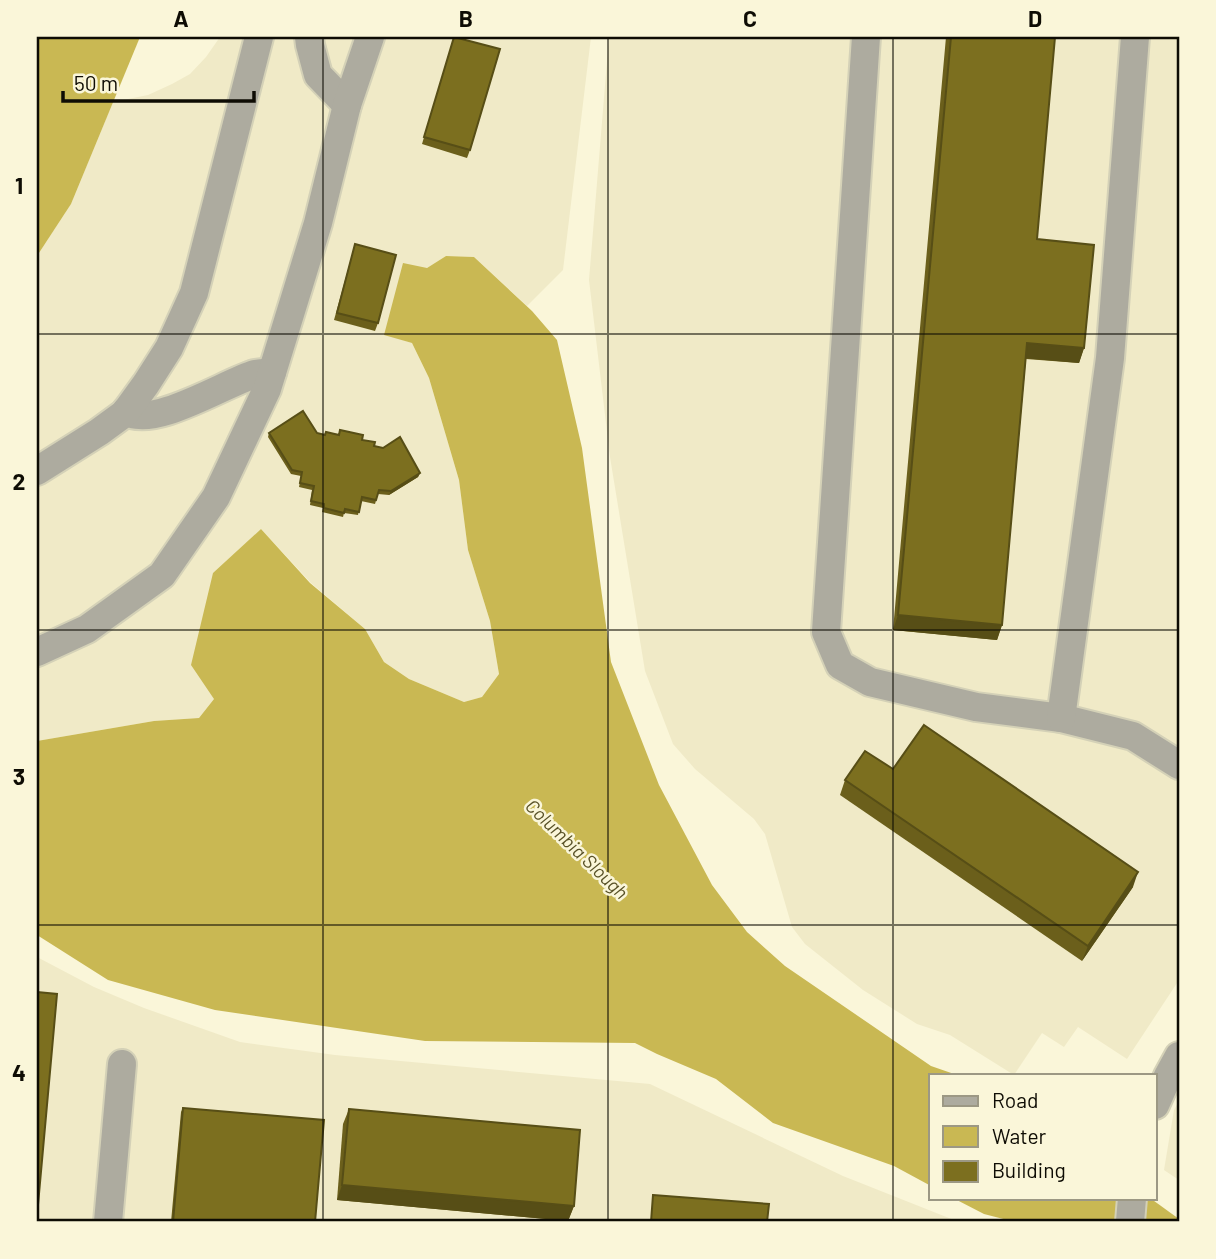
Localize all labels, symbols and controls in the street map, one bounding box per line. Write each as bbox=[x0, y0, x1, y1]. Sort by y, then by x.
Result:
text: A bbox=[173, 4, 189, 32]
text: B bbox=[459, 4, 473, 32]
text: C bbox=[743, 4, 757, 32]
text: D bbox=[1028, 4, 1042, 32]
scale bar bbox=[63, 60, 254, 104]
text: 50 m bbox=[74, 70, 118, 95]
text: 1 bbox=[15, 171, 23, 199]
text: 2 bbox=[13, 467, 25, 495]
text: 3 bbox=[13, 762, 25, 790]
water label: Columbia Slough bbox=[521, 794, 633, 903]
text: 4 bbox=[12, 1058, 26, 1086]
legend bbox=[929, 1074, 1156, 1200]
text: Road bbox=[992, 1087, 1038, 1112]
text: Water bbox=[992, 1123, 1047, 1148]
text: Building bbox=[992, 1157, 1066, 1182]

